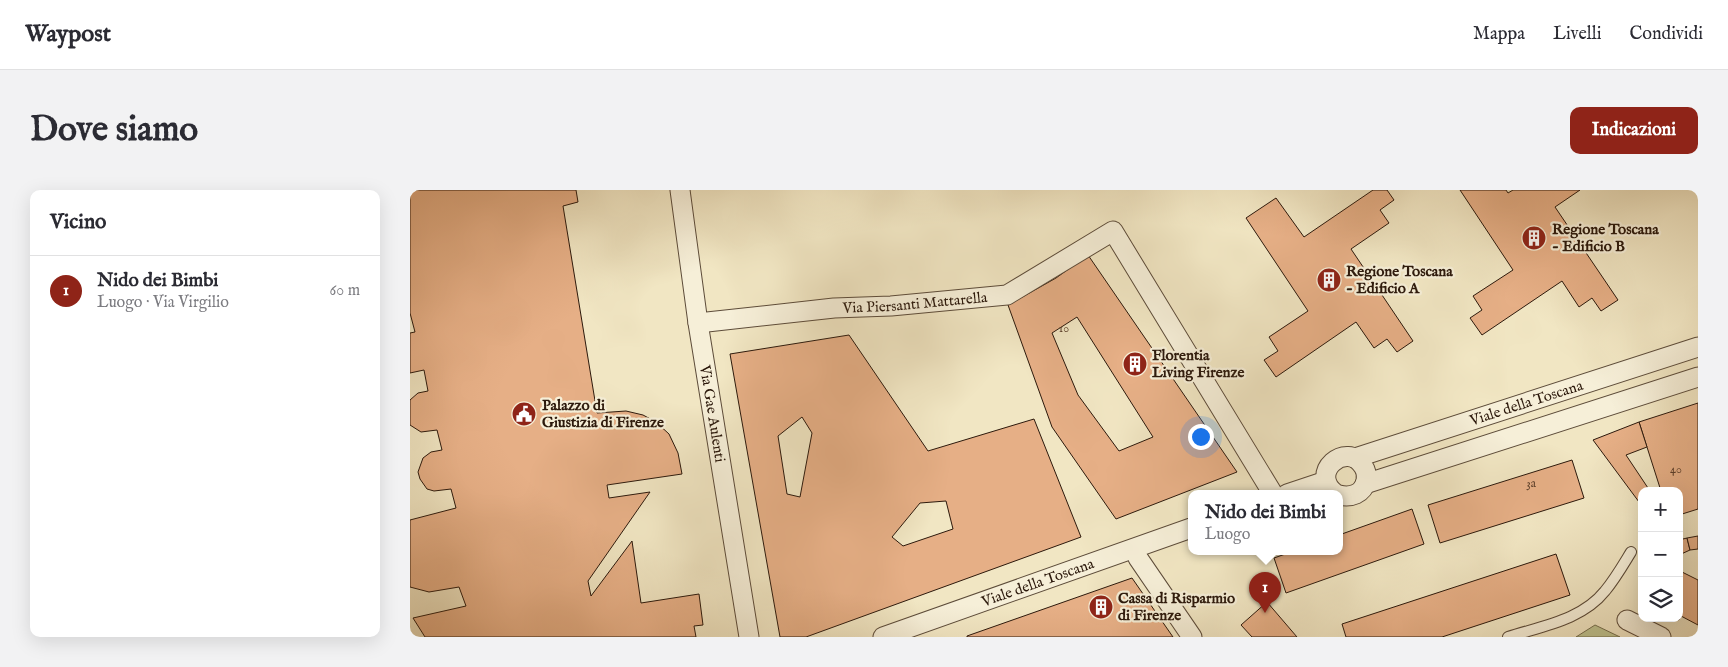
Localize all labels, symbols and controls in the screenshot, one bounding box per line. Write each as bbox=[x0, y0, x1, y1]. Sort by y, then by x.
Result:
text: Waypost bbox=[25, 19, 111, 50]
text: Mappa bbox=[1473, 23, 1525, 46]
text: Livelli bbox=[1553, 23, 1601, 46]
text: Condividi bbox=[1629, 23, 1703, 46]
button: Indicazioni bbox=[1570, 107, 1698, 154]
text: Dove siamo bbox=[30, 108, 198, 153]
text: Vicino bbox=[50, 209, 106, 236]
place label: Regione Toscana - Edificio B bbox=[1552, 220, 1659, 256]
building icon: Regione Toscana - Edificio B bbox=[1521, 225, 1547, 251]
place label: Regione Toscana - Edificio A bbox=[1346, 262, 1453, 298]
building icon: Regione Toscana - Edificio A bbox=[1316, 267, 1342, 293]
text: Nido dei Bimbi bbox=[97, 269, 218, 293]
text: 1 bbox=[63, 281, 69, 301]
text: 60 m bbox=[330, 281, 360, 301]
street label: Via Piersanti Mattarella bbox=[841, 288, 989, 318]
text: Luogo · Via Virgilio bbox=[97, 293, 229, 313]
house number: 10 bbox=[1059, 321, 1069, 336]
place label: Florentia Living Firenze bbox=[1152, 346, 1245, 382]
building icon: Florentia Living Firenze bbox=[1122, 351, 1148, 377]
street label: Via Gae Aulenti bbox=[695, 363, 729, 464]
street label: Viale della Toscana bbox=[1466, 376, 1586, 431]
place label: Palazzo di Giustizia di Firenze bbox=[542, 396, 664, 432]
public building icon: Palazzo di Giustizia di Firenze bbox=[511, 401, 537, 427]
your location bbox=[1188, 424, 1214, 450]
house number: 40 bbox=[1670, 462, 1682, 477]
house number: 3a bbox=[1526, 476, 1537, 491]
map controls bbox=[1638, 487, 1683, 622]
button: + bbox=[1638, 487, 1683, 532]
popup bbox=[1188, 490, 1343, 555]
text: Nido dei Bimbi bbox=[1205, 501, 1326, 525]
text: Luogo bbox=[1205, 525, 1250, 545]
button: − bbox=[1638, 532, 1683, 577]
street label: Viale della Toscana bbox=[978, 554, 1097, 612]
pin: 1 bbox=[1249, 572, 1281, 613]
button: layers bbox=[1638, 577, 1683, 622]
place label: Cassa di Risparmio di Firenze bbox=[1118, 589, 1235, 625]
building icon: Cassa di Risparmio di Firenze bbox=[1088, 594, 1114, 620]

